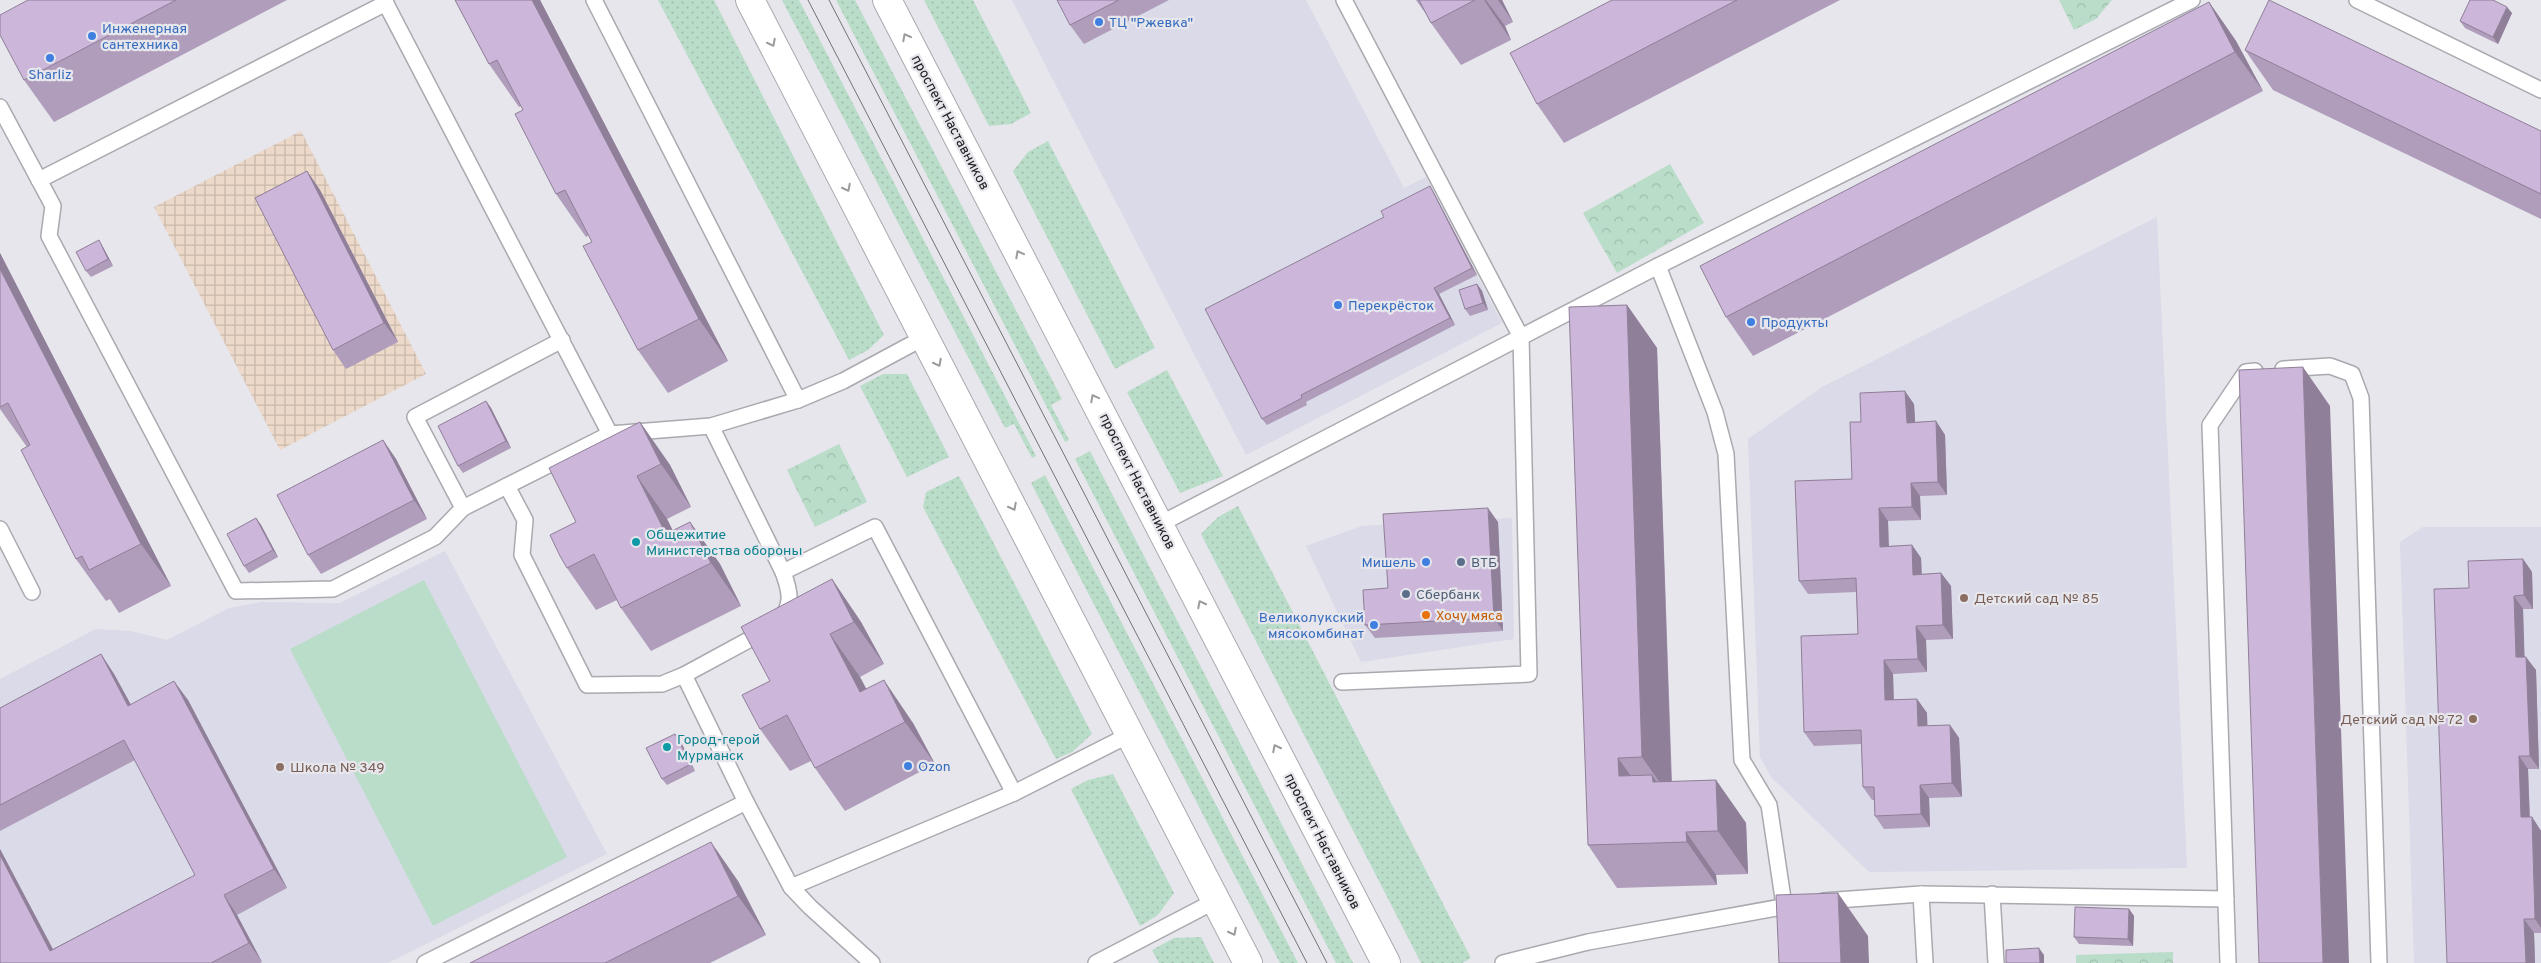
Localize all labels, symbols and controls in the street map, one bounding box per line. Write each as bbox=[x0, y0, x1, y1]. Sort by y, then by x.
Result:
place label: ТЦ "Ржевка" bbox=[1109, 15, 1193, 32]
marker: ТЦ "Ржевка" bbox=[1093, 16, 1105, 28]
place label: Инженерная сантехника bbox=[102, 21, 187, 54]
marker: Инженерная сантехника bbox=[86, 30, 98, 42]
one-way arrow bbox=[902, 33, 912, 42]
one-way arrow bbox=[766, 38, 776, 47]
marker: Sharliz bbox=[44, 52, 56, 64]
street label: проспект Наставников bbox=[907, 52, 993, 193]
place label: Sharliz bbox=[28, 67, 72, 84]
one-way arrow bbox=[841, 182, 851, 191]
one-way arrow bbox=[1015, 250, 1025, 259]
place label: Перекрёсток bbox=[1348, 298, 1434, 315]
marker: Перекрёсток bbox=[1332, 299, 1344, 311]
place label: Продукты bbox=[1761, 315, 1828, 332]
marker: Продукты bbox=[1745, 316, 1757, 328]
one-way arrow bbox=[932, 358, 942, 367]
one-way arrow bbox=[1090, 394, 1100, 403]
street label: проспект Наставников bbox=[1095, 411, 1178, 553]
one-way arrow bbox=[1007, 502, 1017, 511]
place label: Общежитие Министерства обороны bbox=[646, 527, 802, 560]
marker: Общежитие Министерства обороны bbox=[630, 536, 642, 548]
place label: Мишель bbox=[1361, 555, 1416, 572]
place label: ВТБ bbox=[1471, 555, 1497, 572]
marker: Мишель bbox=[1420, 556, 1432, 568]
marker: ВТБ bbox=[1455, 556, 1467, 568]
place label: Сбербанк bbox=[1416, 587, 1480, 604]
marker: Сбербанк bbox=[1400, 588, 1412, 600]
place label: Детский сад № 85 bbox=[1974, 591, 2099, 608]
marker: Детский сад № 85 bbox=[1958, 592, 1970, 604]
one-way arrow bbox=[1197, 600, 1207, 609]
place label: Хочу мяса bbox=[1436, 608, 1503, 625]
marker: Хочу мяса bbox=[1420, 609, 1432, 621]
place label: Великолукский мясокомбинат bbox=[1259, 610, 1364, 643]
marker: Великолукский мясокомбинат bbox=[1368, 619, 1380, 631]
place label: Детский сад № 72 bbox=[2340, 712, 2463, 729]
marker: Детский сад № 72 bbox=[2467, 713, 2479, 725]
place label: Город-герой Мурманск bbox=[677, 732, 760, 765]
marker: Город-герой Мурманск bbox=[661, 741, 673, 753]
one-way arrow bbox=[1272, 745, 1282, 754]
place label: Ozon bbox=[918, 759, 951, 776]
place label: Школа № 349 bbox=[290, 760, 385, 777]
marker: Ozon bbox=[902, 760, 914, 772]
marker: Школа № 349 bbox=[274, 761, 286, 773]
street label: проспект Наставников bbox=[1280, 771, 1363, 913]
one-way arrow bbox=[1227, 926, 1237, 935]

